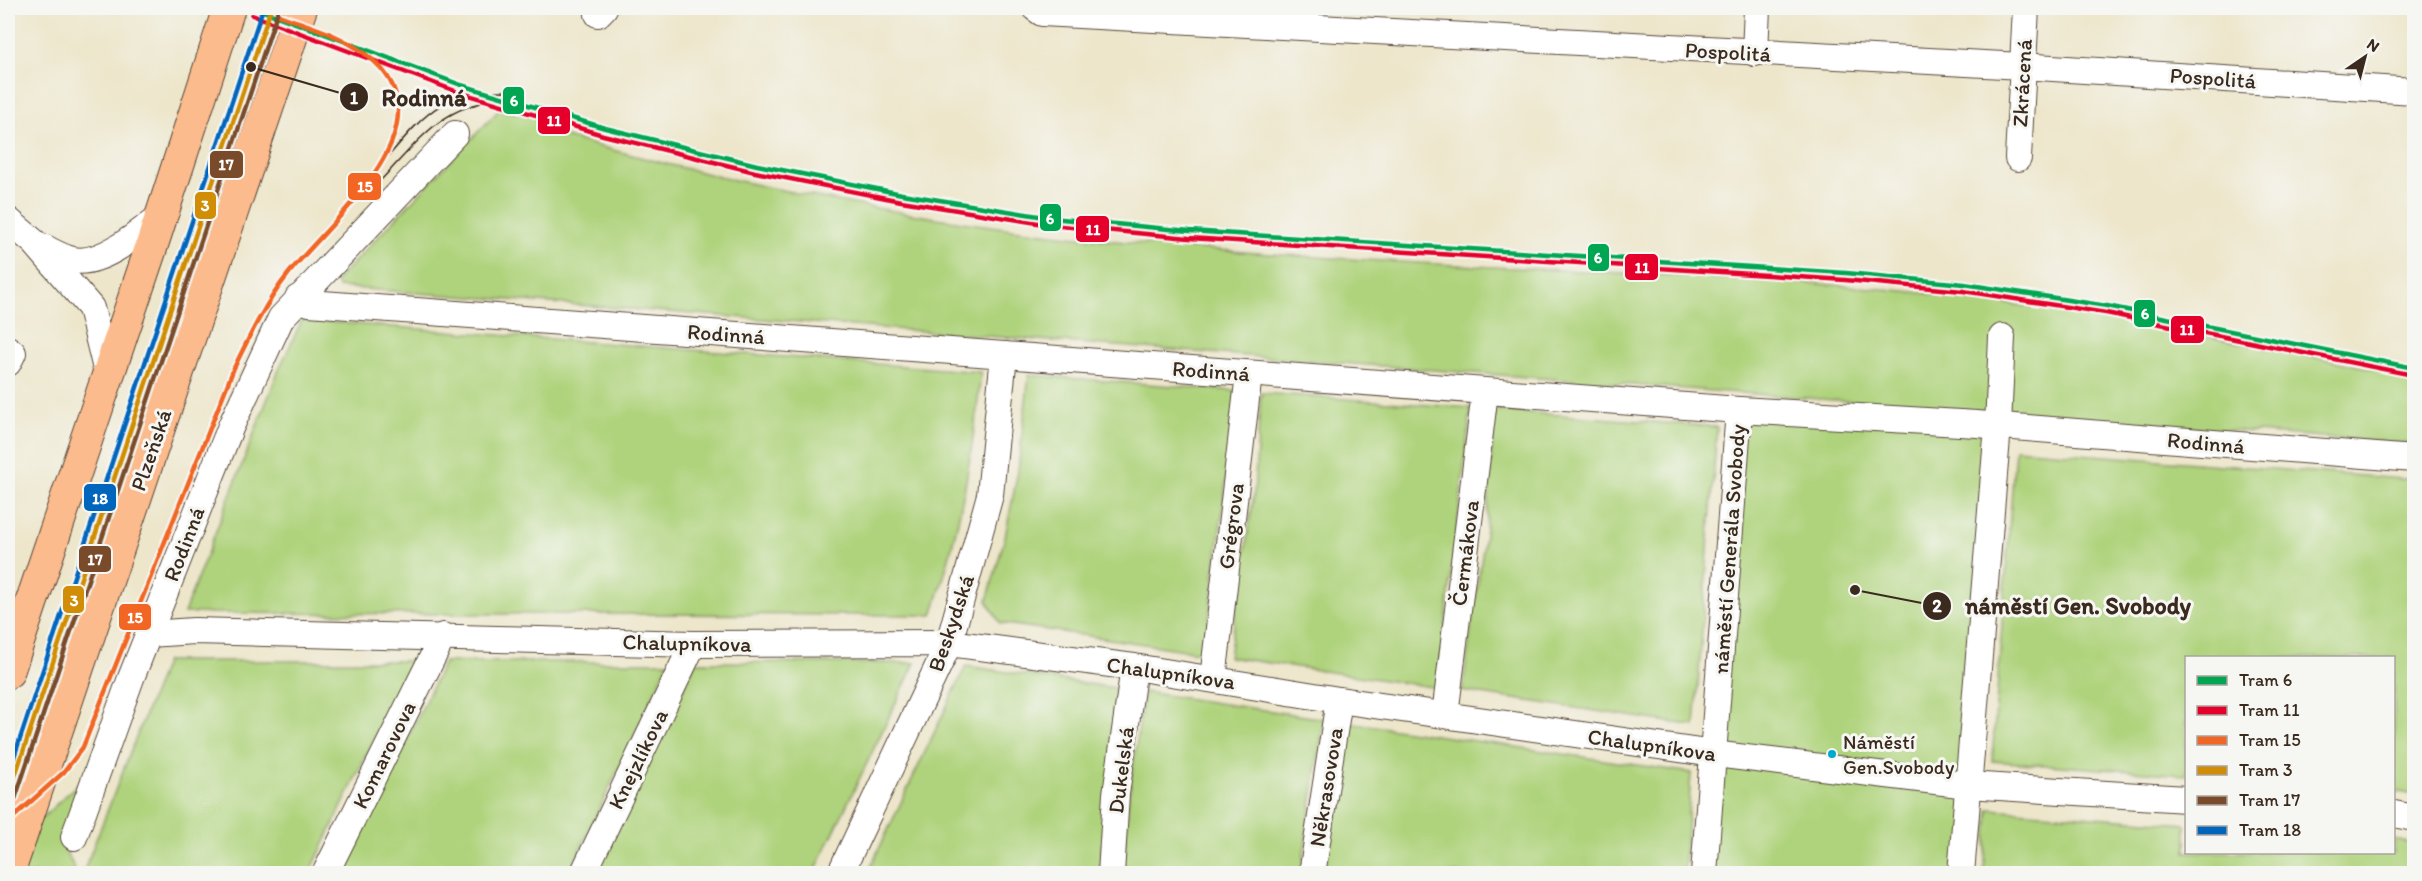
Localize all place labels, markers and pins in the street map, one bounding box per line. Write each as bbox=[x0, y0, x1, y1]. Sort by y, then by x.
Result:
callout: Rodinná bbox=[339, 76, 478, 118]
callout: náměstí Gen. Svobody bbox=[1922, 585, 2203, 627]
place label: Náměstí Gen.Svobody bbox=[1843, 730, 1955, 779]
marker: Náměstí Gen.Svobody bbox=[1826, 748, 1838, 760]

